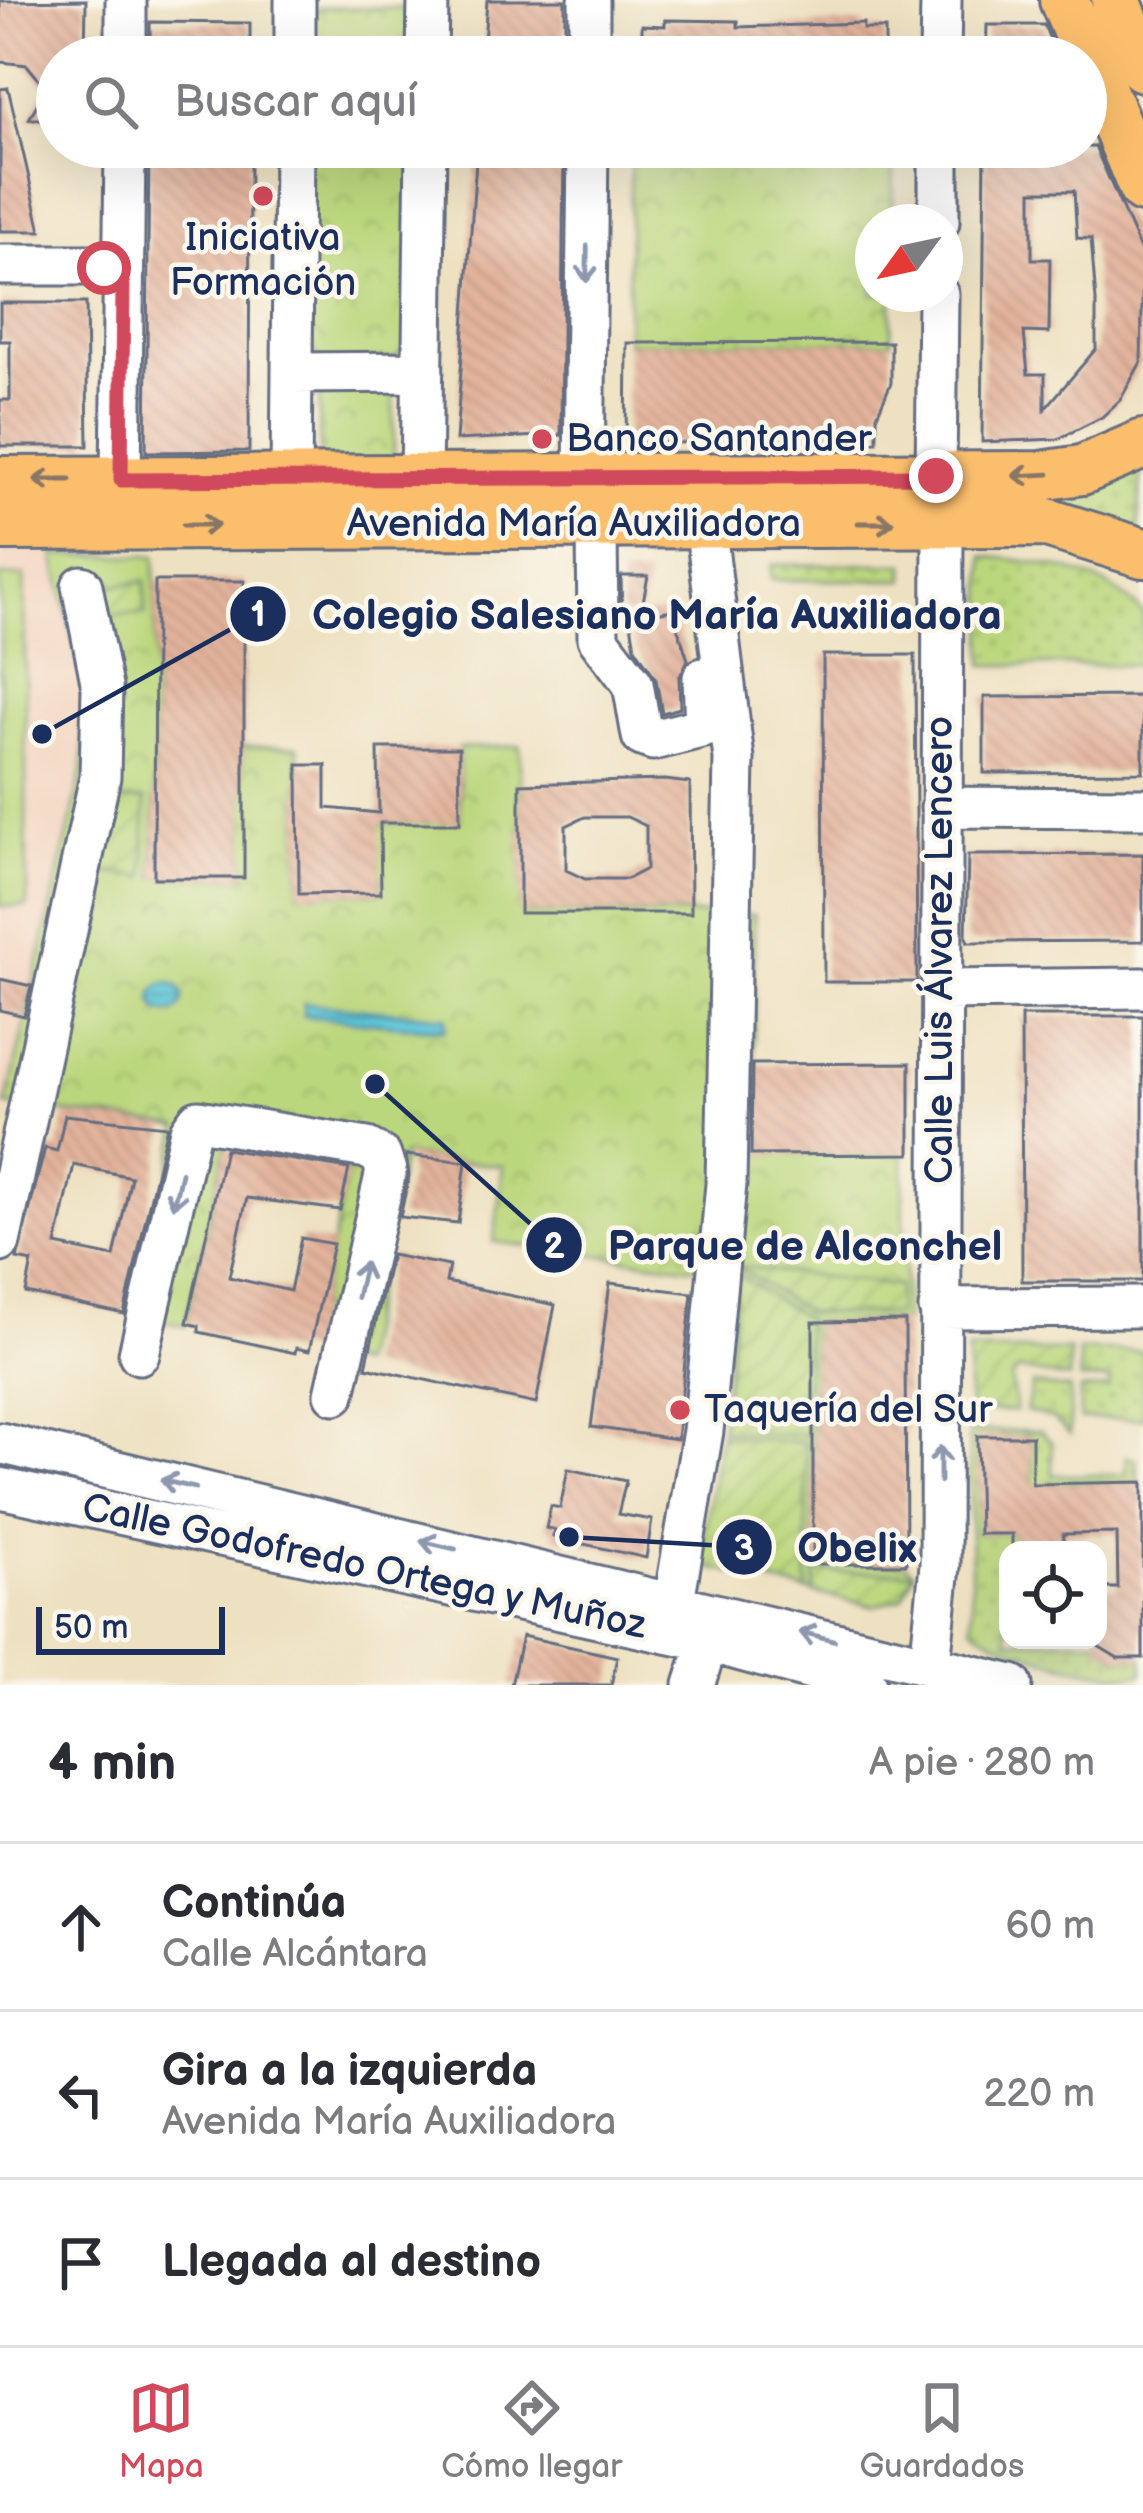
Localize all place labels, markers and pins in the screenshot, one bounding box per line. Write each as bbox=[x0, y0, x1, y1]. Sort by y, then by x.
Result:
marker: Iniciativa Formación bbox=[250, 183, 276, 209]
place label: Iniciativa Formación bbox=[170, 215, 356, 307]
place label: Banco Santander bbox=[566, 416, 872, 463]
marker: Banco Santander bbox=[529, 426, 555, 452]
callout: Colegio Salesiano María Auxiliadora bbox=[228, 575, 1026, 653]
callout: Parque de Alconchel bbox=[524, 1206, 1026, 1284]
place label: Taquería del Sur bbox=[704, 1387, 993, 1434]
marker: Taquería del Sur bbox=[667, 1397, 693, 1423]
callout: Obelix bbox=[714, 1508, 941, 1586]

